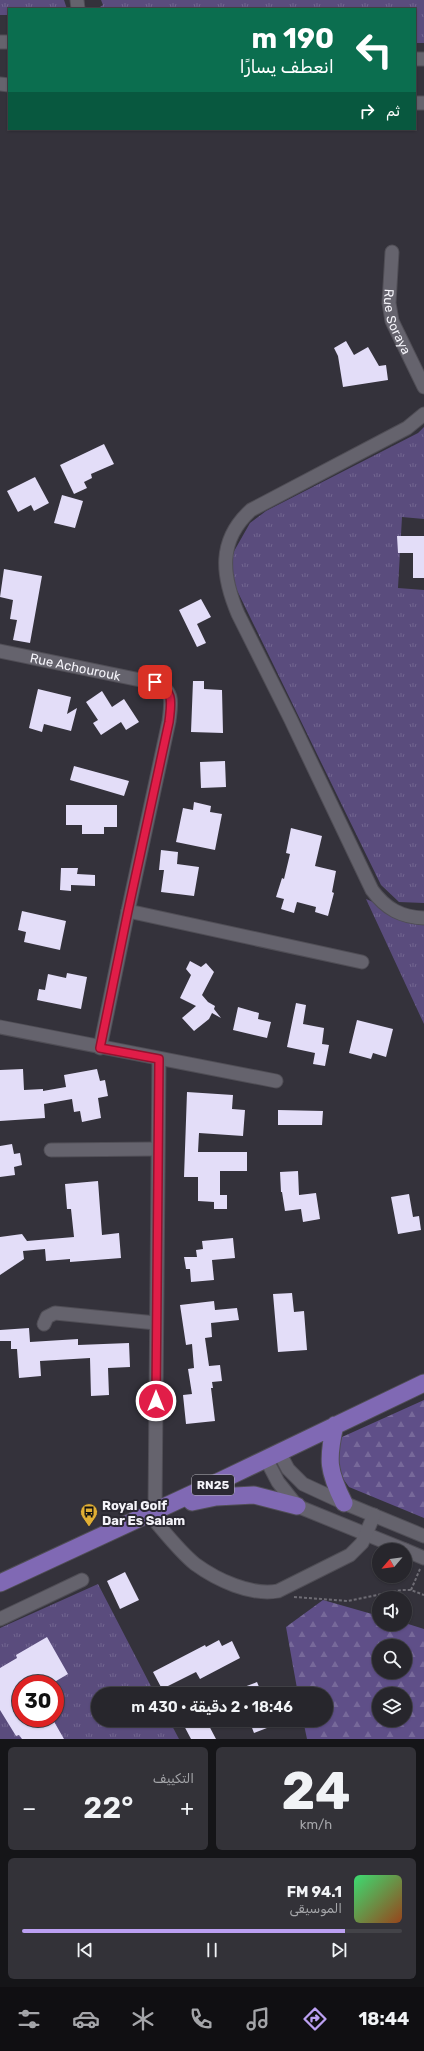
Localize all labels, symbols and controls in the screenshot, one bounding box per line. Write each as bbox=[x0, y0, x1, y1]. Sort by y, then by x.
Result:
text: 190 m bbox=[251, 22, 334, 55]
icon: left bbox=[348, 24, 400, 76]
text: انعطف يسارًا bbox=[240, 56, 334, 78]
icon: right bbox=[356, 100, 378, 122]
text: ثم bbox=[386, 102, 400, 120]
street label: Rue Soraya bbox=[381, 288, 414, 357]
street label: Rue Achourouk bbox=[29, 650, 122, 684]
pin bbox=[138, 665, 172, 699]
icon: arrive bbox=[144, 671, 166, 693]
position arrow bbox=[135, 1380, 177, 1422]
road number: RN25 bbox=[192, 1475, 234, 1495]
place label: Royal Golf Dar Es Salam bbox=[102, 1498, 185, 1528]
bus stop icon: Royal Golf Dar Es Salam bbox=[79, 1502, 99, 1527]
north arrow bbox=[372, 1543, 412, 1583]
map controls bbox=[372, 1543, 412, 1727]
button: sound bbox=[372, 1591, 412, 1631]
button: search bbox=[372, 1639, 412, 1679]
speed limit sign: 30 bbox=[12, 1675, 64, 1727]
button: layers bbox=[372, 1687, 412, 1727]
text: 18:46 · 2 دقيقة · 430 m bbox=[131, 1698, 293, 1716]
text: 24 bbox=[281, 1760, 351, 1822]
text: التكييف bbox=[153, 1771, 194, 1786]
text: 22° bbox=[83, 1790, 133, 1826]
text: − bbox=[22, 1795, 36, 1822]
text: + bbox=[180, 1795, 194, 1822]
text: km/h bbox=[300, 1817, 332, 1832]
text: 94.1 FM bbox=[287, 1883, 342, 1901]
text: الموسيقى bbox=[290, 1901, 342, 1916]
icon: previous bbox=[74, 1939, 96, 1961]
icon: pause bbox=[201, 1939, 223, 1961]
icon: next bbox=[328, 1939, 350, 1961]
icon: filters bbox=[15, 2005, 43, 2033]
icon: car bbox=[72, 2005, 100, 2033]
icon: climate bbox=[129, 2005, 157, 2033]
icon: phone bbox=[187, 2005, 215, 2033]
icon: music bbox=[244, 2005, 272, 2033]
icon: directions bbox=[301, 2005, 329, 2033]
text: 18:44 bbox=[358, 2008, 409, 2030]

